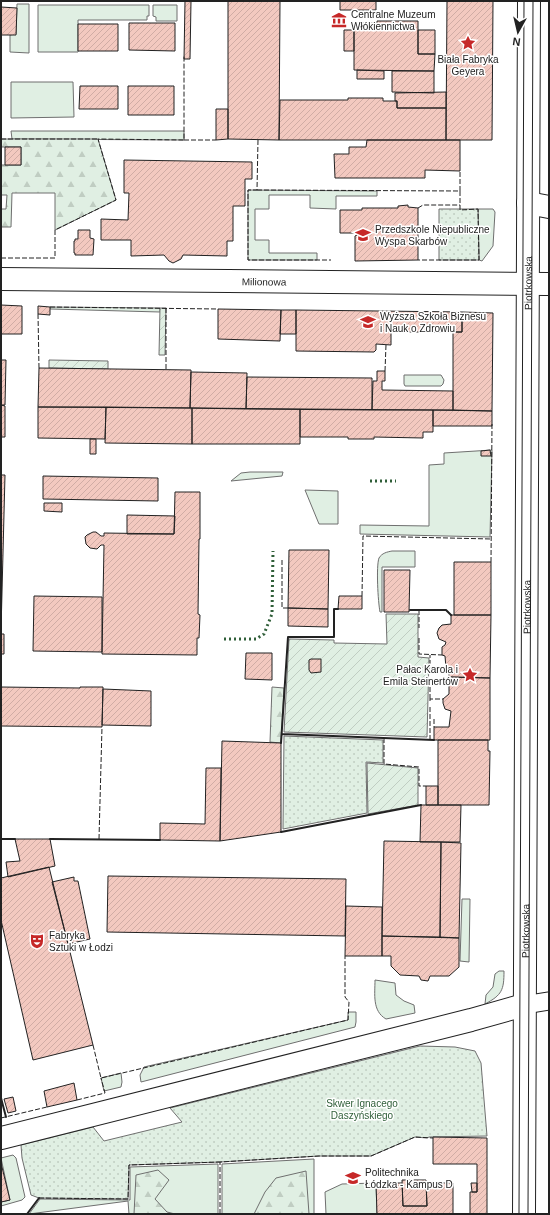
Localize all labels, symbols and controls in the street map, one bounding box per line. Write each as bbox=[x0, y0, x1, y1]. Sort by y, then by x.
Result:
place label: Centralne Muzeum Włókiennictwa bbox=[351, 9, 435, 32]
museum icon: Centralne Muzeum Włókiennictwa bbox=[330, 11, 348, 29]
north arrow bbox=[498, 12, 538, 52]
place icon: Biała Fabryka Geyera bbox=[459, 34, 477, 52]
text: N bbox=[512, 35, 521, 48]
place label: Biała Fabryka Geyera bbox=[437, 54, 499, 77]
place label: Przedszkole Niepubliczne Wyspa Skarbów bbox=[375, 224, 490, 247]
school or university icon: Przedszkole Niepubliczne Wyspa Skarbów bbox=[354, 226, 372, 244]
street label: Piotrkowska bbox=[523, 256, 534, 310]
street label: Milionowa bbox=[242, 276, 287, 288]
place label: Wyższa Szkoła Biznesu i Nauk o Zdrowiu bbox=[380, 311, 486, 334]
school or university icon: Wyższa Szkoła Biznesu i Nauk o Zdrowiu bbox=[359, 313, 377, 331]
street label: Piotrkowska bbox=[521, 580, 533, 634]
place label: Pałac Karola i Emila Steinertów bbox=[383, 664, 459, 687]
place icon: Pałac Karola i Emila Steinertów bbox=[461, 666, 479, 684]
street label: Piotrkowska bbox=[520, 904, 531, 958]
place label: Fabryka Sztuki w Łodzi bbox=[49, 930, 113, 953]
theatre icon: Fabryka Sztuki w Łodzi bbox=[28, 932, 46, 950]
park label: Skwer Ignacego Daszyńskiego bbox=[326, 1098, 398, 1121]
place label: Politechnika Łódzka - Kampus D bbox=[365, 1167, 453, 1190]
school or university icon: Politechnika Łódzka - Kampus D bbox=[344, 1169, 362, 1187]

